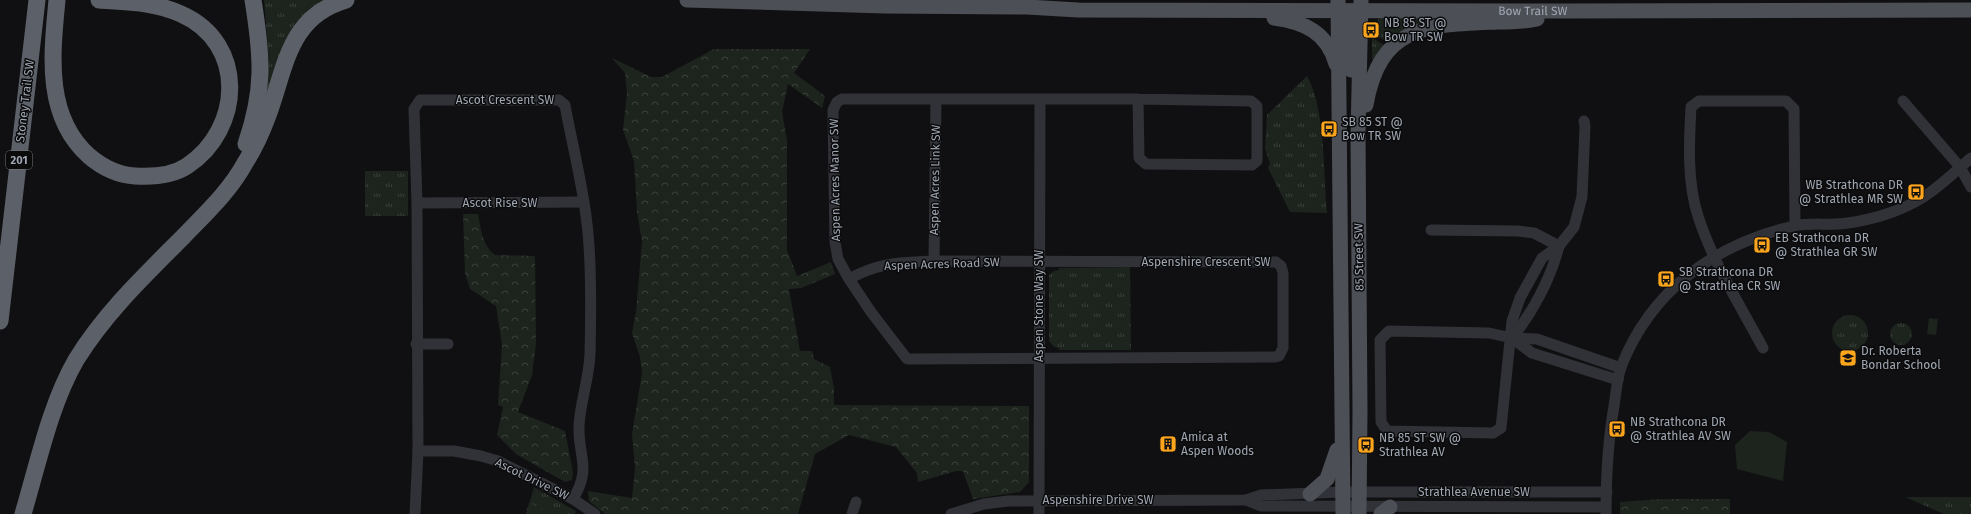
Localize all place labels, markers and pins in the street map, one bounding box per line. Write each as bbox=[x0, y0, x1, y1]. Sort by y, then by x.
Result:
place label: NB 85 ST @ Bow TR SW bbox=[1384, 16, 1446, 44]
bus stop icon: NB 85 ST @ Bow TR SW bbox=[1361, 20, 1381, 40]
place label: SB 85 ST @ Bow TR SW bbox=[1342, 115, 1403, 143]
bus stop icon: SB 85 ST @ Bow TR SW bbox=[1319, 119, 1339, 139]
place label: WB Strathcona DR @ Strathlea MR SW bbox=[1799, 178, 1903, 206]
bus stop icon: WB Strathcona DR @ Strathlea MR SW bbox=[1906, 182, 1926, 202]
place label: EB Strathcona DR @ Strathlea GR SW bbox=[1775, 231, 1877, 259]
bus stop icon: EB Strathcona DR @ Strathlea GR SW bbox=[1752, 235, 1772, 255]
place label: SB Strathcona DR @ Strathlea CR SW bbox=[1679, 265, 1781, 293]
bus stop icon: SB Strathcona DR @ Strathlea CR SW bbox=[1656, 269, 1676, 289]
place label: Dr. Roberta Bondar School bbox=[1861, 344, 1941, 372]
school or university icon: Dr. Roberta Bondar School bbox=[1838, 348, 1858, 368]
place label: NB Strathcona DR @ Strathlea AV SW bbox=[1630, 415, 1731, 443]
bus stop icon: NB Strathcona DR @ Strathlea AV SW bbox=[1607, 419, 1627, 439]
place label: Amica at Aspen Woods bbox=[1181, 430, 1254, 458]
place label: NB 85 ST SW @ Strathlea AV bbox=[1379, 431, 1461, 459]
building icon: Amica at Aspen Woods bbox=[1158, 434, 1178, 454]
bus stop icon: NB 85 ST SW @ Strathlea AV bbox=[1356, 435, 1376, 455]

